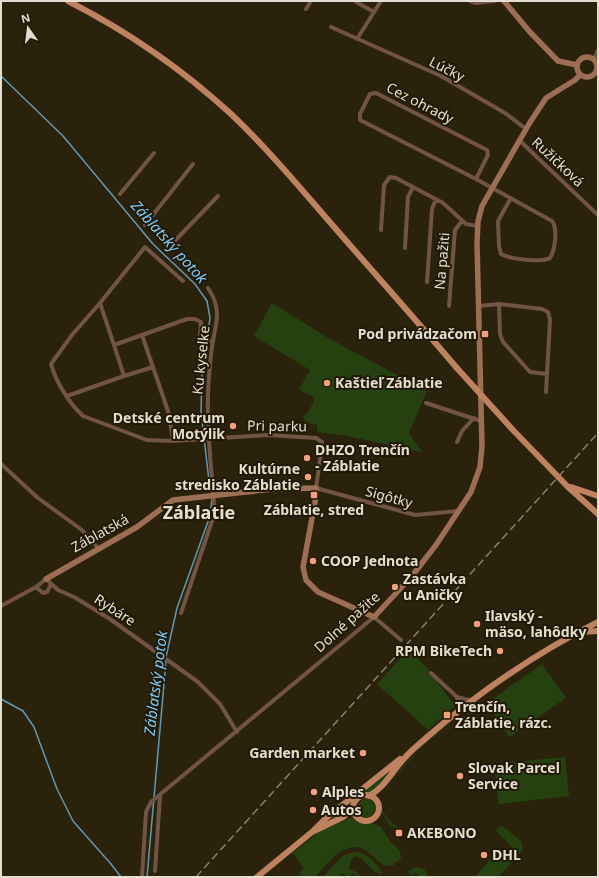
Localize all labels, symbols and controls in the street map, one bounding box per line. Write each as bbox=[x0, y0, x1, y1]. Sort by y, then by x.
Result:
north arrow bbox=[8, 8, 48, 48]
text: N bbox=[19, 9, 32, 26]
street label: Lúčky bbox=[426, 52, 469, 86]
street label: Cez ohrady bbox=[383, 78, 458, 128]
street label: Ružičková bbox=[528, 133, 589, 191]
water label: Záblatský potok bbox=[126, 195, 213, 288]
street label: Na pažiti bbox=[430, 232, 453, 290]
street label: Ku kyselke bbox=[187, 324, 214, 395]
place label: Pod privádzačom bbox=[358, 324, 477, 343]
marker: Pod privádzačom bbox=[480, 329, 490, 339]
place label: Kaštieľ Záblatie bbox=[335, 373, 443, 392]
marker: Kaštieľ Záblatie bbox=[322, 378, 332, 388]
place label: Detské centrum Motýlik bbox=[113, 408, 225, 443]
street label: Pri parku bbox=[247, 415, 307, 436]
marker: Detské centrum Motýlik bbox=[228, 421, 238, 431]
place label: DHZO Trenčín - Záblatie bbox=[315, 440, 410, 475]
marker: DHZO Trenčín - Záblatie bbox=[302, 453, 312, 463]
place label: Kultúrne stredisko Záblatie bbox=[175, 459, 300, 494]
marker: Kultúrne stredisko Záblatie bbox=[303, 472, 313, 482]
street label: Sigôtky bbox=[363, 481, 416, 512]
marker: Záblatie, stred bbox=[309, 490, 319, 500]
district label: Záblatie bbox=[163, 500, 235, 524]
place label: Záblatie, stred bbox=[264, 500, 364, 519]
street label: Záblatská bbox=[68, 509, 132, 556]
place label: COOP Jednota bbox=[321, 551, 418, 570]
marker: COOP Jednota bbox=[308, 556, 318, 566]
place label: Zastávka u Aničky bbox=[403, 569, 466, 604]
marker: Zastávka u Aničky bbox=[390, 582, 400, 592]
street label: Dolné pažite bbox=[310, 587, 384, 656]
street label: Rybáre bbox=[91, 589, 140, 630]
place label: Ilavský - mäso, lahôdky bbox=[485, 606, 586, 641]
marker: Ilavský - mäso, lahôdky bbox=[472, 619, 482, 629]
water label: Záblatský potok bbox=[139, 629, 171, 737]
place label: RPM BikeTech bbox=[395, 641, 492, 660]
marker: RPM BikeTech bbox=[495, 646, 505, 656]
place label: Trenčín, Záblatie, rázc. bbox=[455, 697, 552, 732]
marker: Trenčín, Záblatie, rázc. bbox=[442, 710, 452, 720]
place label: Garden market bbox=[249, 743, 355, 762]
marker: Garden market bbox=[358, 748, 368, 758]
place label: Slovak Parcel Service bbox=[468, 758, 560, 793]
marker: Slovak Parcel Service bbox=[455, 771, 465, 781]
place label: Alples bbox=[322, 782, 364, 801]
marker: Alples bbox=[309, 787, 319, 797]
place label: Autos bbox=[321, 800, 362, 819]
marker: Autos bbox=[308, 805, 318, 815]
place label: AKEBONO bbox=[407, 823, 477, 842]
marker: AKEBONO bbox=[394, 828, 404, 838]
place label: DHL bbox=[492, 845, 521, 864]
marker: DHL bbox=[479, 850, 489, 860]

